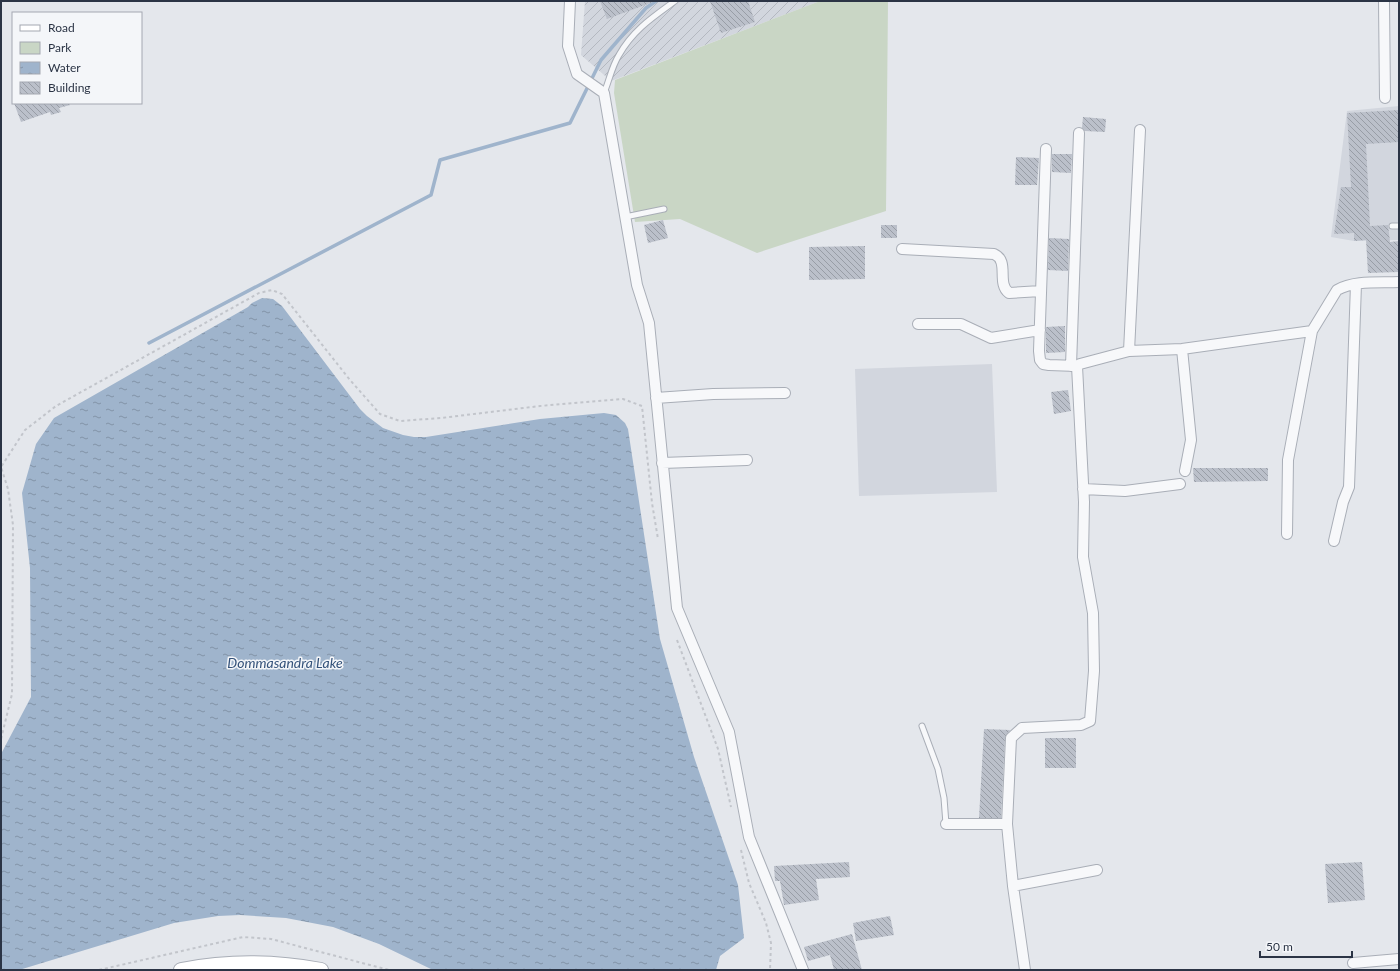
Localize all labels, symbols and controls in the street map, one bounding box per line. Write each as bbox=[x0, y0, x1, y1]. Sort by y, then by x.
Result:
legend bbox=[12, 12, 142, 104]
text: Road bbox=[48, 20, 75, 35]
text: Park bbox=[48, 40, 72, 55]
text: Water bbox=[48, 60, 81, 75]
text: Building bbox=[48, 80, 91, 95]
water label: Dommasandra Lake bbox=[227, 654, 343, 671]
scale bar bbox=[1260, 933, 1352, 959]
text: 50 m bbox=[1266, 939, 1293, 954]

